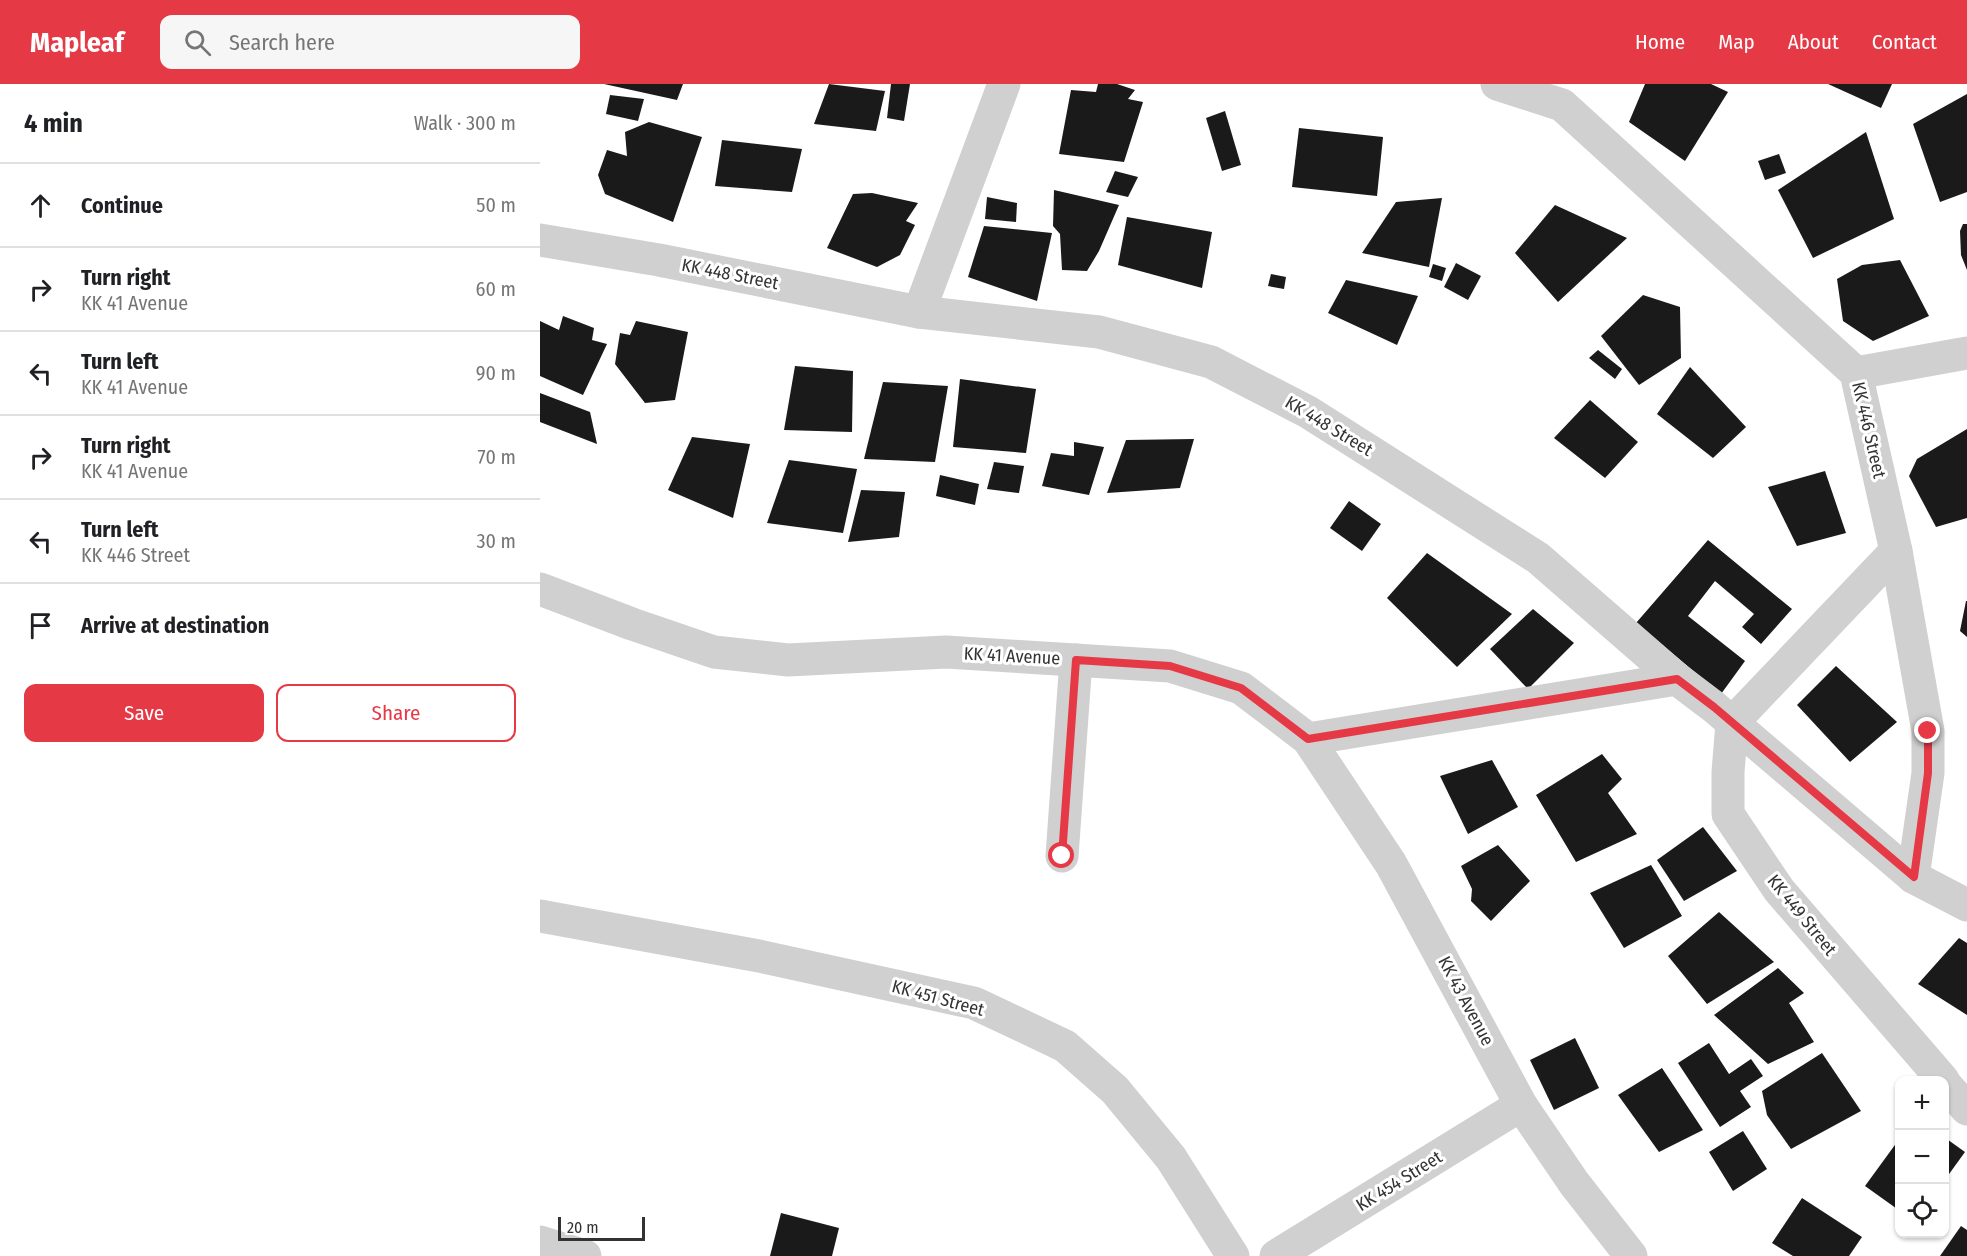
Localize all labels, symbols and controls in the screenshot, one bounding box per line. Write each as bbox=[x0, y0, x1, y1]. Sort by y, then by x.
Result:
search box bbox=[160, 15, 580, 69]
text: Mapleaf bbox=[30, 26, 124, 59]
icon: search bbox=[181, 26, 214, 59]
text: Search here bbox=[229, 29, 335, 56]
text: Home bbox=[1635, 29, 1685, 55]
text: Map bbox=[1718, 29, 1755, 55]
text: About bbox=[1788, 29, 1839, 55]
text: Contact bbox=[1872, 29, 1937, 55]
text: 4 min bbox=[24, 108, 83, 139]
text: Walk · 300 m bbox=[414, 111, 516, 135]
icon: ahead bbox=[24, 189, 57, 222]
text: Continue bbox=[81, 192, 163, 219]
text: 50 m bbox=[476, 193, 516, 217]
street label: KK 448 Street bbox=[680, 254, 780, 294]
text: Turn right bbox=[81, 264, 170, 291]
icon: right bbox=[24, 273, 57, 306]
text: 60 m bbox=[476, 277, 516, 301]
text: KK 41 Avenue bbox=[81, 291, 188, 315]
text: Turn left bbox=[81, 348, 159, 375]
icon: left bbox=[24, 357, 57, 390]
text: 90 m bbox=[476, 361, 516, 385]
text: KK 41 Avenue bbox=[81, 375, 188, 399]
street label: KK 446 Street bbox=[1847, 380, 1891, 480]
street label: KK 448 Street bbox=[1281, 391, 1377, 461]
text: Turn right bbox=[81, 432, 170, 459]
icon: right bbox=[24, 441, 57, 474]
text: 70 m bbox=[478, 445, 516, 469]
text: KK 41 Avenue bbox=[81, 459, 188, 483]
text: Turn left bbox=[81, 516, 159, 543]
icon: left bbox=[24, 525, 57, 558]
text: 30 m bbox=[476, 529, 516, 553]
text: KK 446 Street bbox=[81, 543, 190, 567]
icon: arrive bbox=[24, 609, 57, 642]
text: Arrive at destination bbox=[81, 612, 269, 639]
street label: KK 41 Avenue bbox=[963, 642, 1061, 670]
button: Save bbox=[24, 684, 264, 742]
button: Share bbox=[276, 684, 516, 742]
route end bbox=[1914, 717, 1940, 743]
route start bbox=[1048, 842, 1074, 868]
street label: KK 449 Street bbox=[1763, 870, 1841, 960]
street label: KK 43 Avenue bbox=[1433, 952, 1499, 1050]
street label: KK 451 Street bbox=[889, 975, 987, 1021]
map controls bbox=[1895, 1076, 1949, 1238]
button: + bbox=[1895, 1076, 1949, 1130]
button: − bbox=[1895, 1130, 1949, 1184]
street label: KK 454 Street bbox=[1352, 1146, 1446, 1216]
button: locate bbox=[1895, 1184, 1949, 1238]
scale bar bbox=[558, 1214, 645, 1242]
text: 20 m bbox=[567, 1218, 598, 1237]

